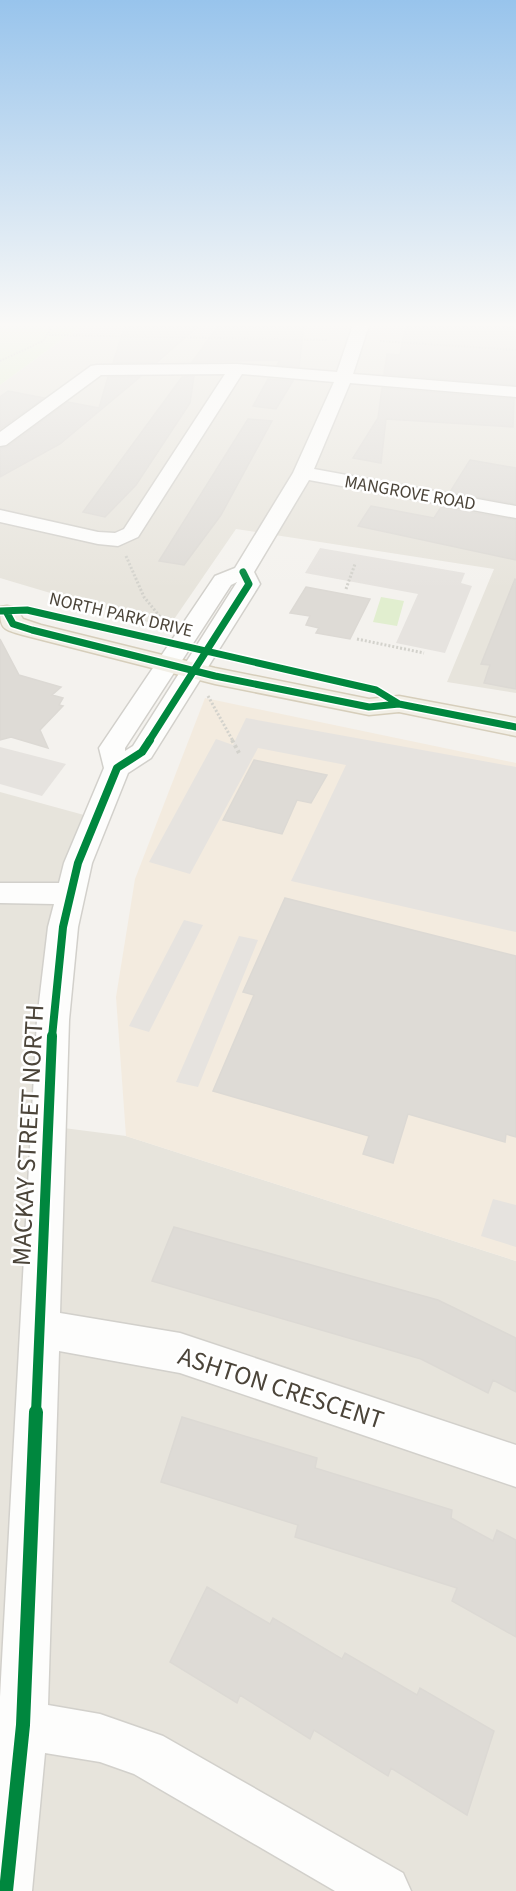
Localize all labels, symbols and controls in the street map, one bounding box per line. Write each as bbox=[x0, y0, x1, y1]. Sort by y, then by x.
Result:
street label: MANGROVE ROAD bbox=[342, 469, 478, 517]
street label: NORTH PARK DRIVE bbox=[47, 586, 195, 644]
street label: MACKAY STREET NORTH bbox=[3, 1003, 53, 1267]
street label: ASHTON CRESCENT bbox=[173, 1337, 389, 1439]

